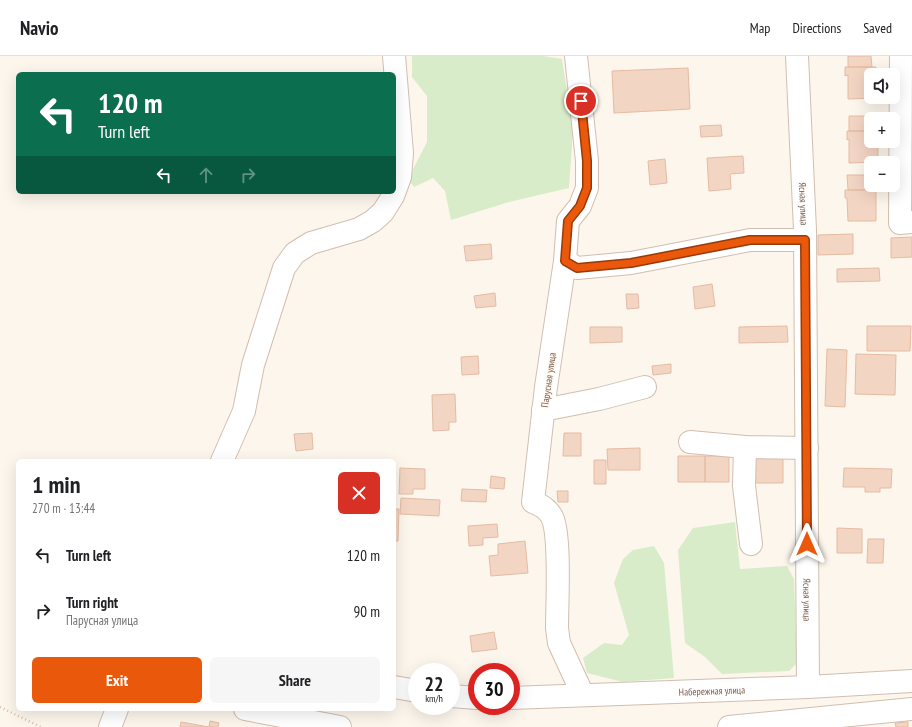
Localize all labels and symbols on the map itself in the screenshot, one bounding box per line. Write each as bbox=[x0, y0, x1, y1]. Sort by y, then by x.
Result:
pin bbox=[564, 84, 598, 118]
street label: Ясная улица bbox=[796, 182, 811, 226]
street label: Парусная улица bbox=[538, 352, 559, 408]
position arrow bbox=[786, 523, 828, 565]
street label: Ясная улица bbox=[800, 578, 814, 621]
speed limit sign: 30 bbox=[468, 663, 520, 715]
street label: Набережная улица bbox=[678, 683, 745, 699]

